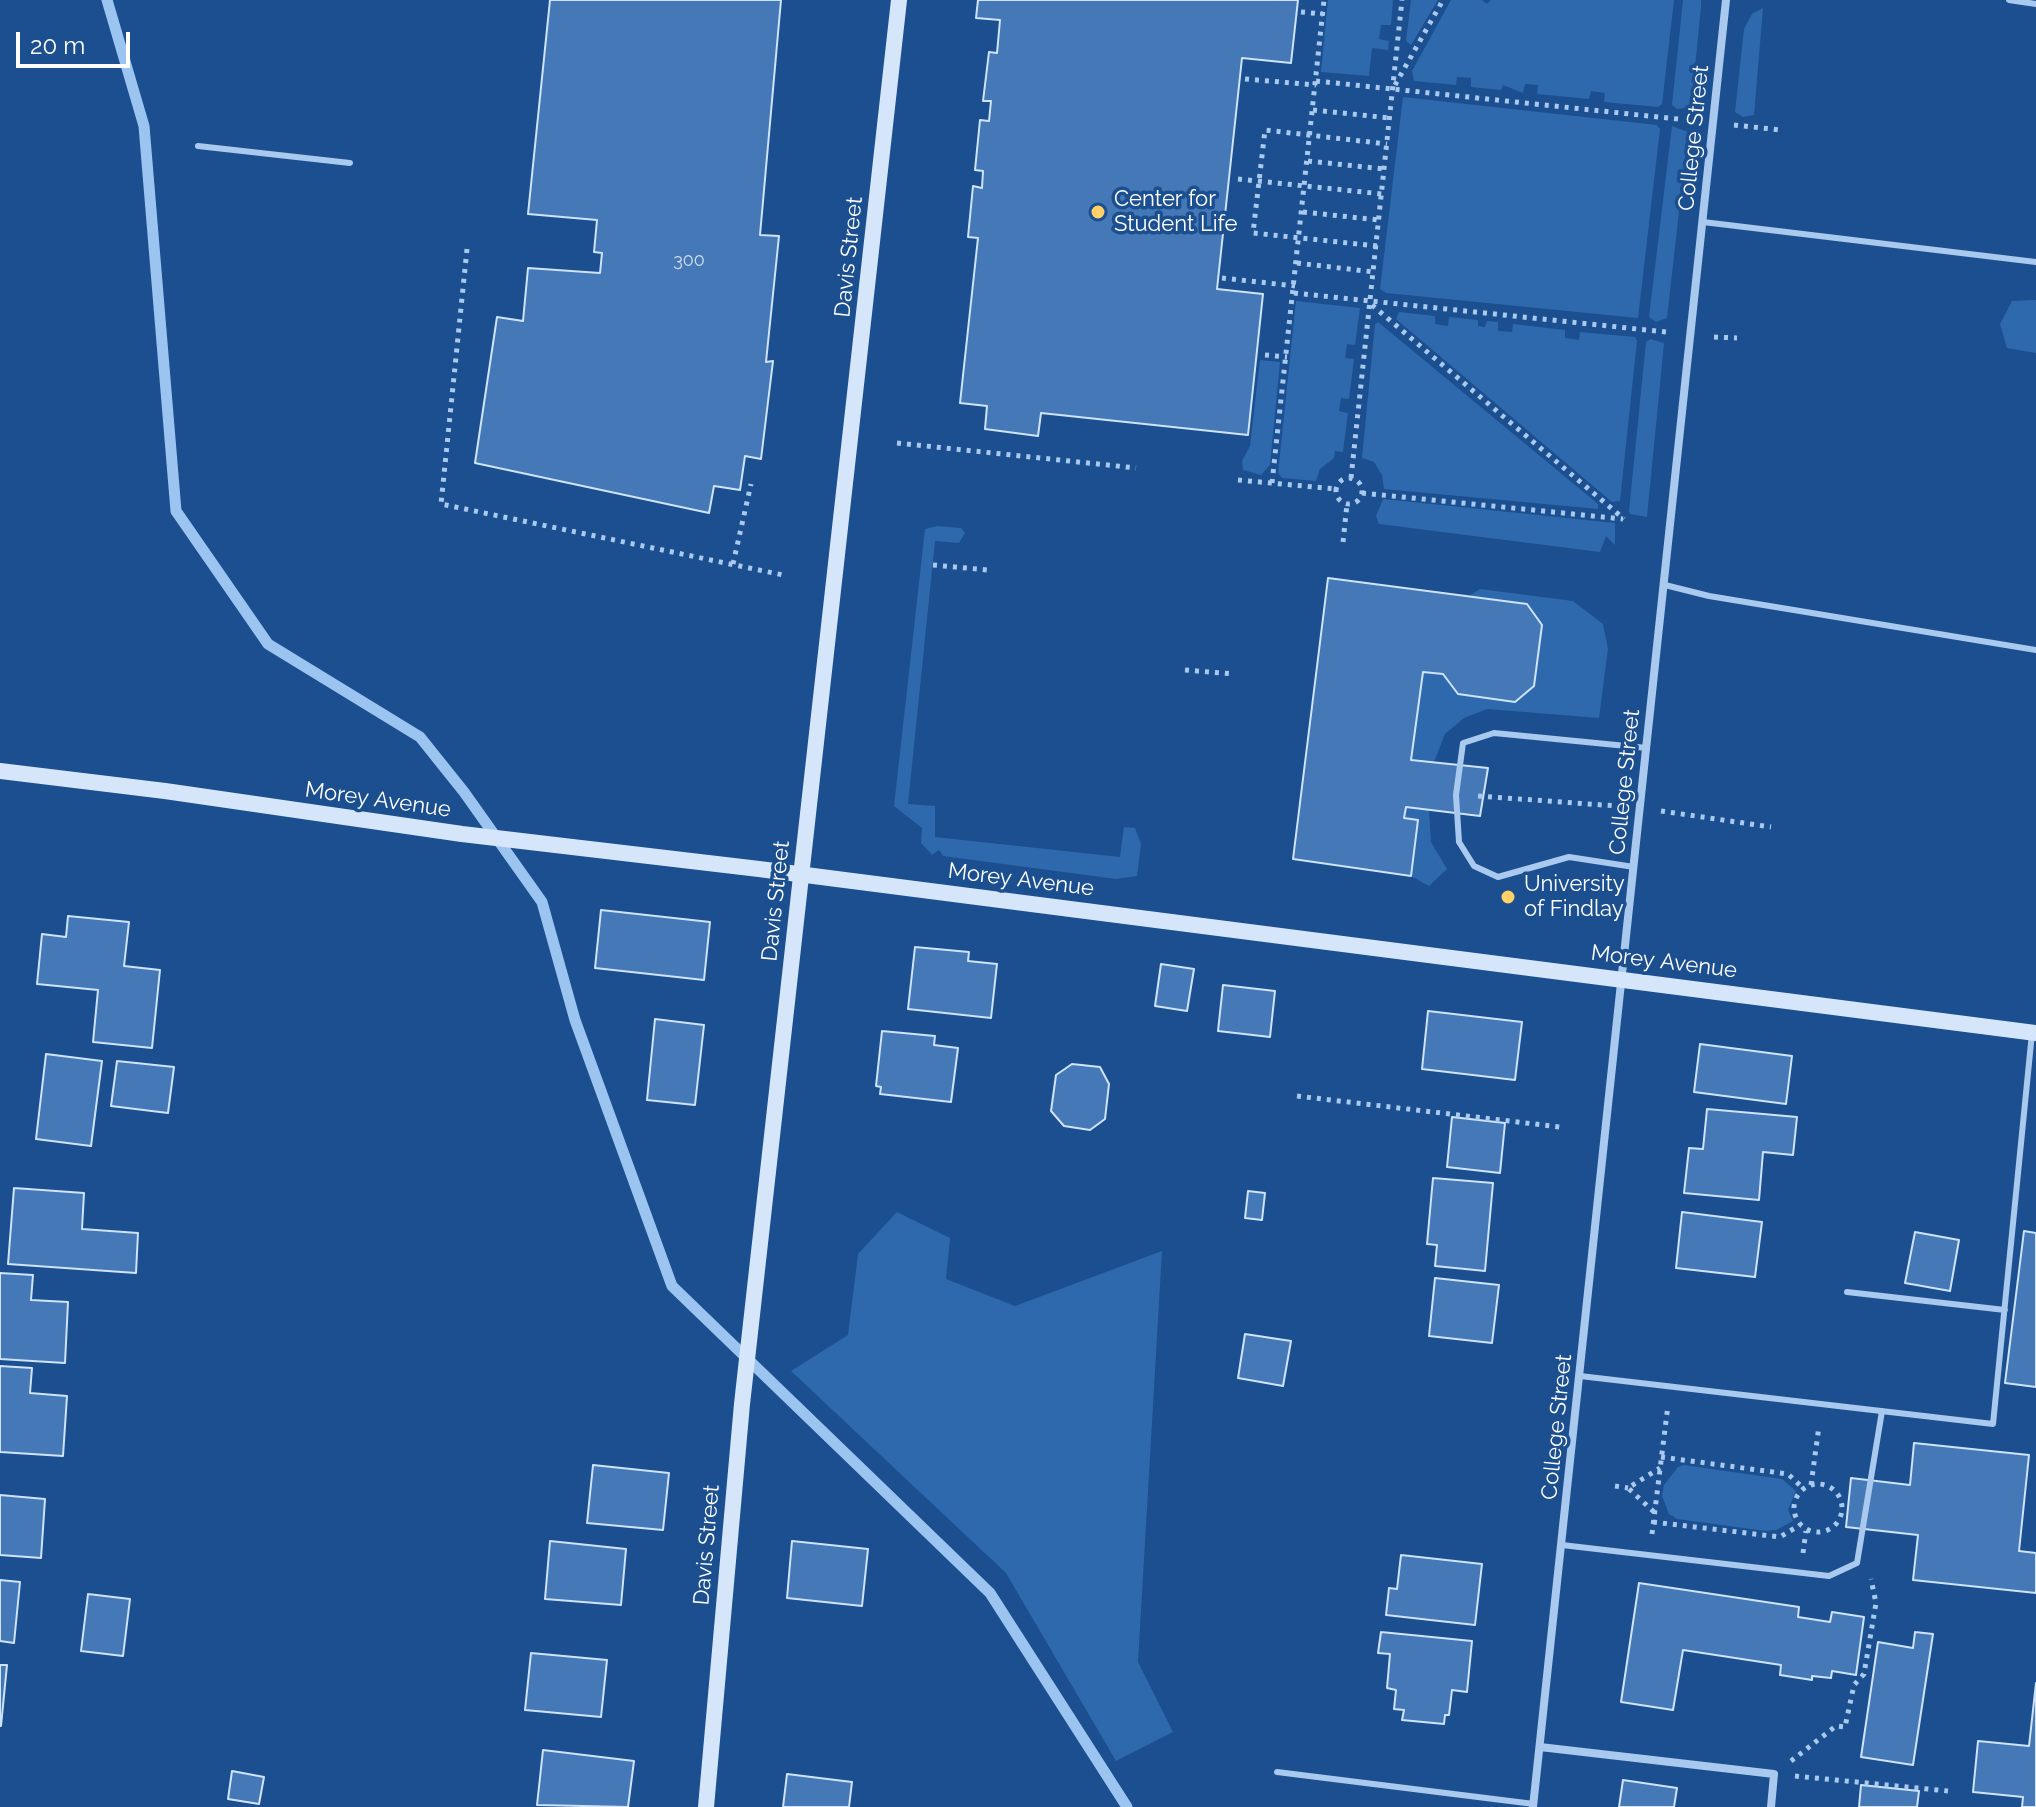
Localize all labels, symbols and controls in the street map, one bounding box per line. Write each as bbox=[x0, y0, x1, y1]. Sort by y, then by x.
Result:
scale bar bbox=[20, 16, 134, 66]
text: 20 m bbox=[30, 31, 85, 60]
street label: College Street bbox=[1673, 64, 1715, 212]
place label: Center for Student Life bbox=[1114, 186, 1237, 238]
street label: Davis Street bbox=[830, 195, 868, 319]
marker: Center for Student Life bbox=[1089, 203, 1107, 221]
house number: 300 bbox=[673, 250, 705, 272]
street label: College Street bbox=[1604, 708, 1646, 856]
street label: Morey Avenue bbox=[303, 777, 453, 823]
street label: Davis Street bbox=[757, 839, 795, 963]
street label: Morey Avenue bbox=[946, 858, 1096, 902]
place label: University of Findlay bbox=[1524, 871, 1625, 922]
marker: University of Findlay bbox=[1499, 888, 1517, 906]
street label: Morey Avenue bbox=[1589, 940, 1739, 984]
street label: College Street bbox=[1536, 1353, 1578, 1501]
street label: Davis Street bbox=[689, 1484, 725, 1606]

